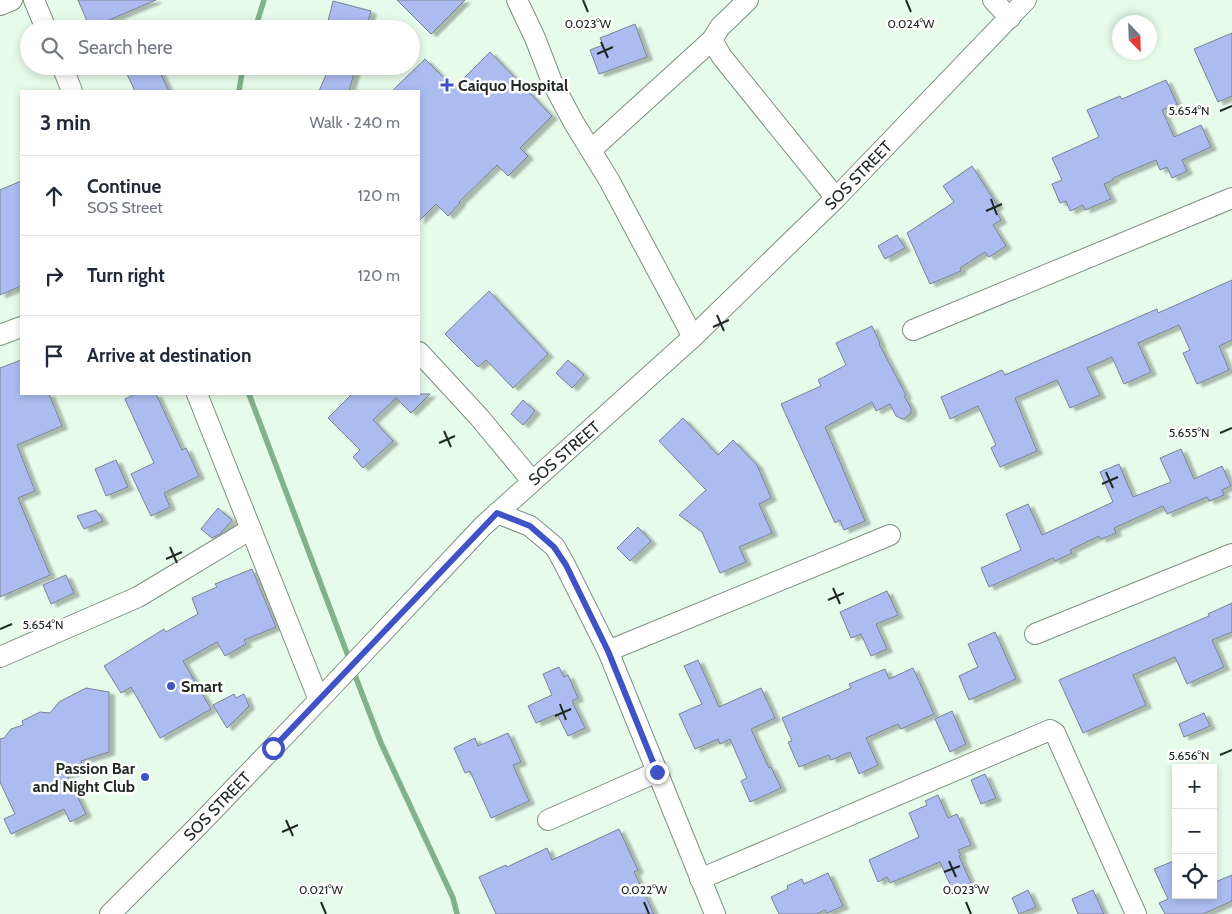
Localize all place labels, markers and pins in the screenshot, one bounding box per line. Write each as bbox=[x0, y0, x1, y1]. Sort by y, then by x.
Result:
place label: Caiquo Hospital bbox=[458, 76, 568, 95]
marker: Caiquo Hospital bbox=[440, 78, 454, 92]
place label: Smart bbox=[181, 677, 223, 696]
marker: Smart bbox=[165, 680, 177, 692]
place label: Passion Bar and Night Club bbox=[33, 759, 136, 796]
marker: Passion Bar and Night Club bbox=[139, 771, 151, 783]

